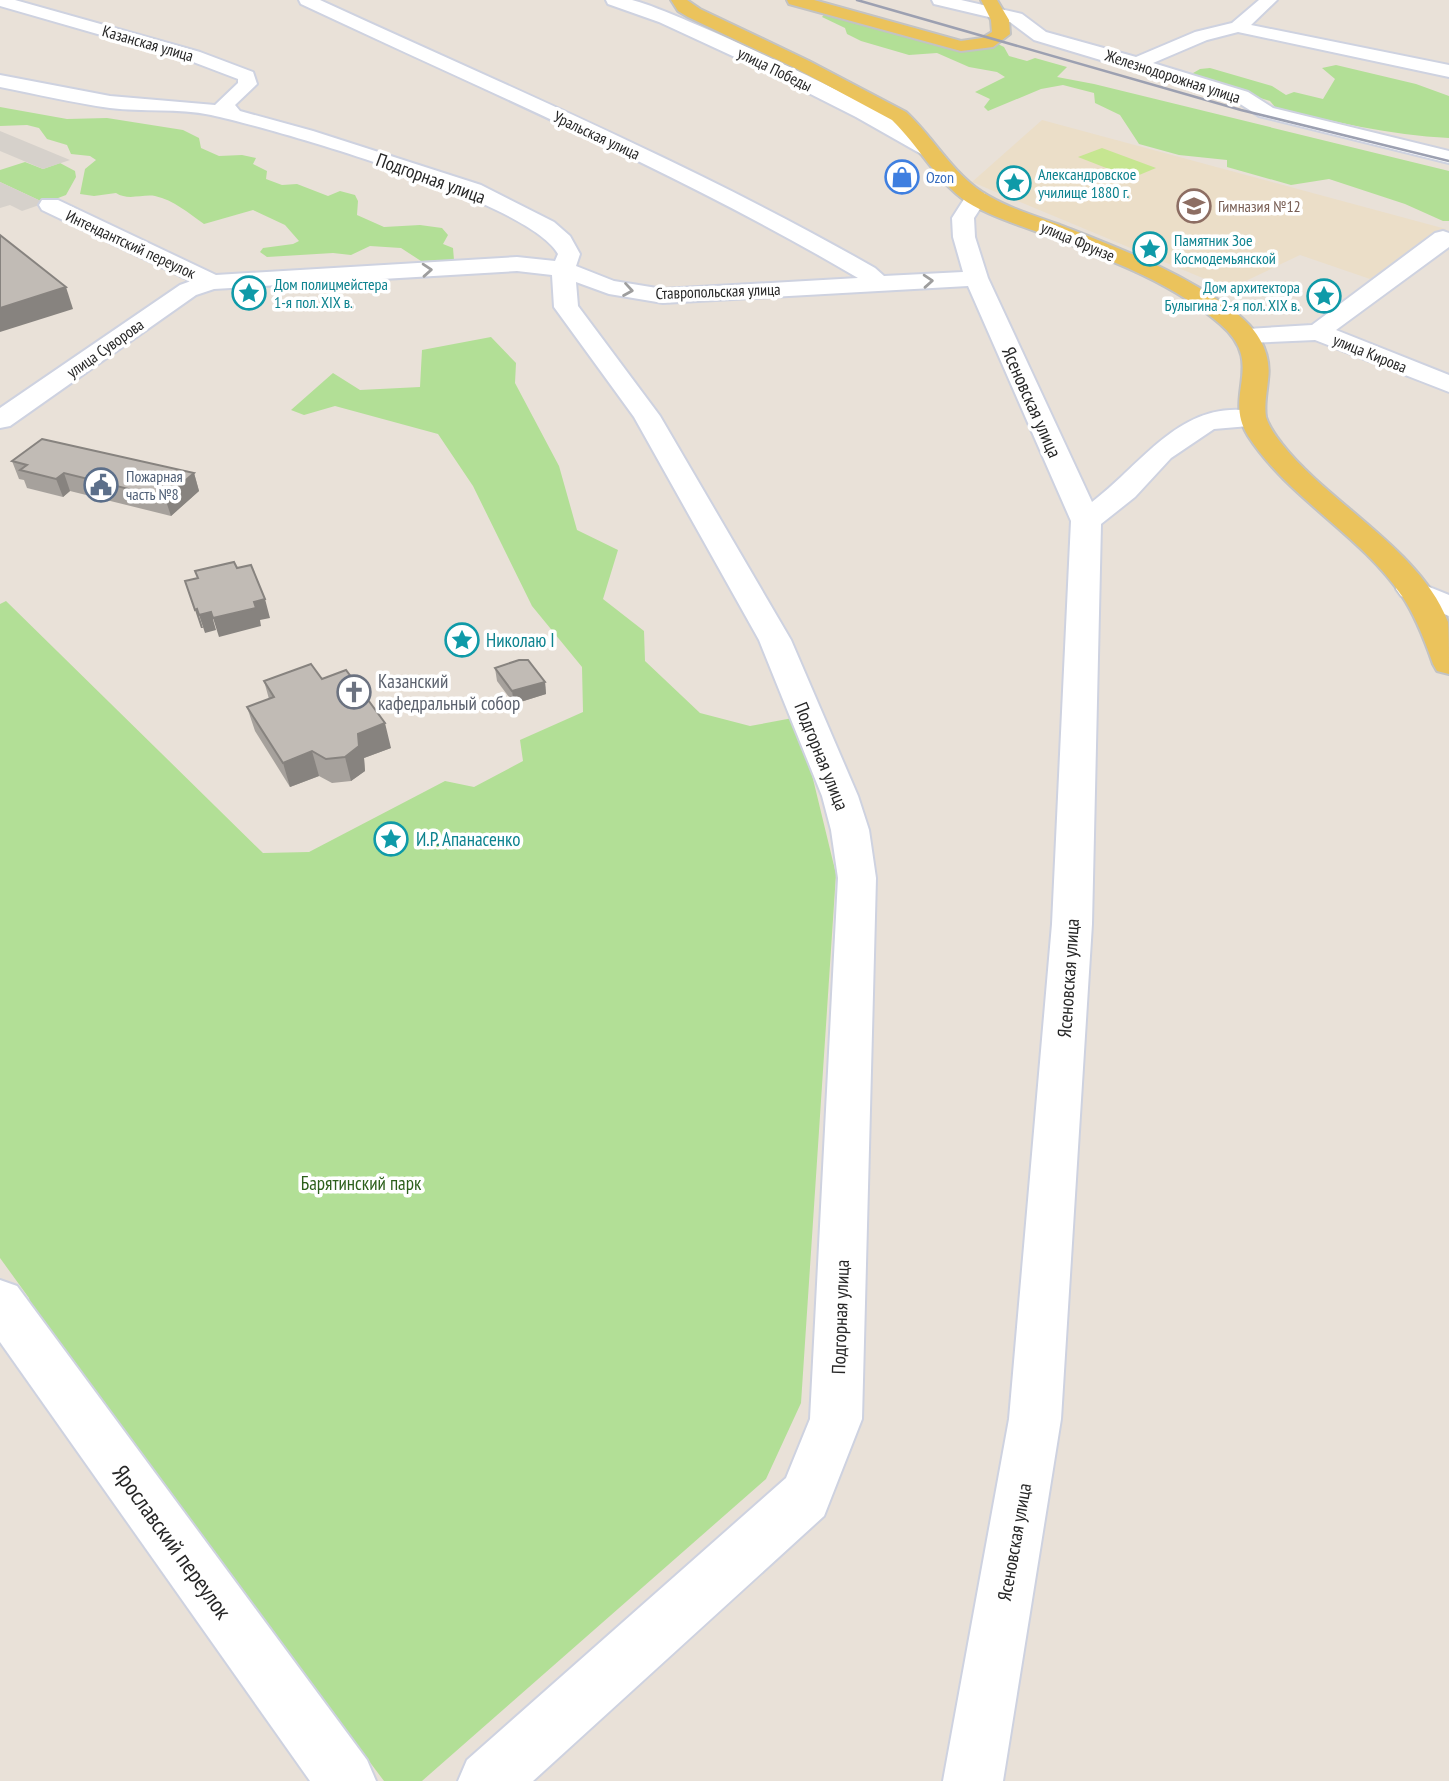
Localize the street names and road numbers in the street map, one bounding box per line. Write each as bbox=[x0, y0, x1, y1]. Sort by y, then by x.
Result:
street label: Казанская улица bbox=[100, 20, 196, 66]
street label: улица Победы bbox=[734, 42, 816, 96]
street label: Железнодорожная улица bbox=[1102, 44, 1243, 107]
street label: Уральская улица bbox=[551, 106, 643, 164]
street label: Подгорная улица bbox=[373, 147, 489, 209]
street label: Интендантский переулок bbox=[63, 205, 200, 283]
street label: улица Фрунзе bbox=[1038, 216, 1118, 266]
street label: Ставропольская улица bbox=[655, 279, 781, 303]
street label: улица Суворова bbox=[63, 314, 147, 382]
street label: улица Кирова bbox=[1330, 329, 1410, 377]
street label: Ясеновская улица bbox=[997, 343, 1067, 461]
street label: Подгорная улица bbox=[789, 698, 855, 814]
street label: Ясеновская улица bbox=[1052, 918, 1084, 1038]
street label: Подгорная улица bbox=[826, 1259, 854, 1375]
street label: Ярославский переулок bbox=[107, 1459, 238, 1625]
street label: Ясеновская улица bbox=[992, 1481, 1036, 1603]

